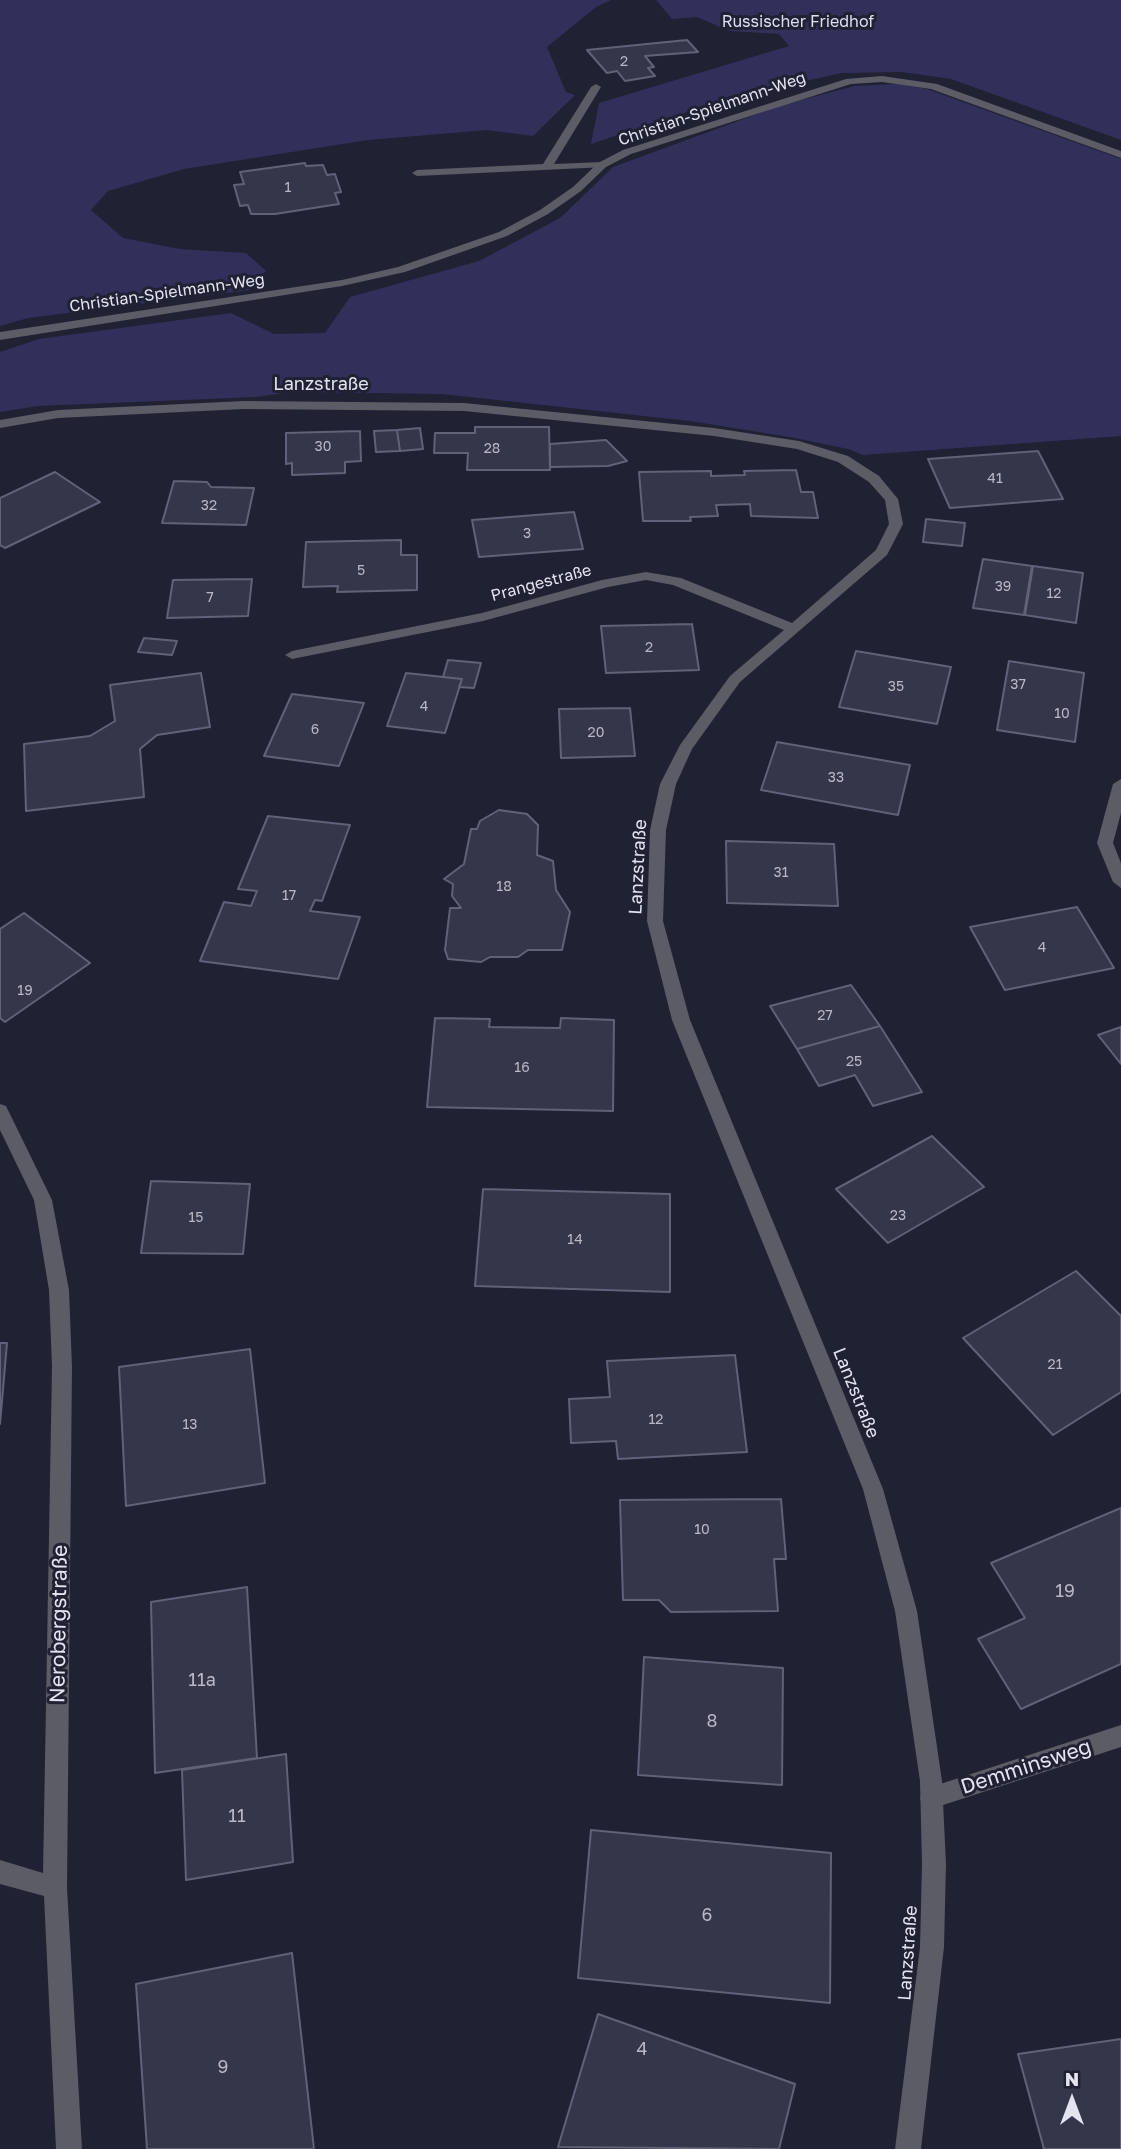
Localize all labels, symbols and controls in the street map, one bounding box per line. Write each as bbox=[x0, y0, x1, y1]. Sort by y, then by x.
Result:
park label: Russischer Friedhof bbox=[722, 12, 874, 32]
house number: 2 bbox=[620, 54, 628, 70]
street label: Christian-Spielmann-Weg bbox=[616, 68, 808, 150]
house number: 1 bbox=[285, 180, 291, 196]
street label: Christian-Spielmann-Weg bbox=[68, 270, 266, 316]
street label: Lanzstraße bbox=[273, 373, 369, 395]
house number: 30 bbox=[315, 439, 331, 455]
house number: 28 bbox=[484, 441, 500, 457]
house number: 41 bbox=[987, 471, 1003, 487]
house number: 32 bbox=[201, 498, 217, 514]
house number: 3 bbox=[523, 526, 531, 542]
street label: Prangestraße bbox=[489, 560, 593, 606]
house number: 5 bbox=[357, 563, 365, 579]
house number: 39 bbox=[995, 579, 1011, 595]
house number: 12 bbox=[1047, 586, 1061, 602]
house number: 7 bbox=[206, 590, 214, 606]
house number: 2 bbox=[645, 640, 653, 656]
house number: 37 bbox=[1010, 677, 1026, 693]
house number: 35 bbox=[888, 679, 904, 695]
house number: 4 bbox=[420, 699, 428, 715]
house number: 10 bbox=[1054, 706, 1070, 722]
house number: 6 bbox=[311, 722, 319, 738]
house number: 20 bbox=[588, 725, 604, 741]
house number: 33 bbox=[828, 770, 844, 786]
street label: Lanzstraße bbox=[625, 819, 651, 915]
house number: 31 bbox=[774, 865, 788, 881]
house number: 18 bbox=[496, 879, 512, 895]
house number: 17 bbox=[282, 888, 296, 904]
house number: 4 bbox=[1038, 940, 1046, 956]
house number: 19 bbox=[17, 983, 33, 999]
house number: 27 bbox=[817, 1008, 833, 1024]
house number: 25 bbox=[846, 1054, 862, 1070]
house number: 16 bbox=[514, 1060, 530, 1076]
house number: 23 bbox=[890, 1208, 906, 1224]
house number: 15 bbox=[189, 1210, 203, 1226]
house number: 14 bbox=[567, 1232, 583, 1248]
street label: Lanzstraße bbox=[828, 1345, 884, 1441]
house number: 21 bbox=[1048, 1357, 1062, 1373]
house number: 12 bbox=[649, 1412, 663, 1428]
house number: 13 bbox=[183, 1417, 197, 1433]
house number: 10 bbox=[694, 1522, 710, 1538]
street label: Nerobergstraße bbox=[45, 1545, 73, 1703]
house number: 19 bbox=[1055, 1580, 1075, 1602]
house number: 11a bbox=[188, 1669, 216, 1691]
house number: 8 bbox=[707, 1710, 717, 1732]
street label: Demminsweg bbox=[958, 1734, 1094, 1800]
house number: 11 bbox=[228, 1805, 246, 1827]
house number: 6 bbox=[702, 1904, 712, 1926]
street label: Lanzstraße bbox=[894, 1905, 922, 2001]
house number: 4 bbox=[637, 2038, 647, 2060]
house number: 9 bbox=[218, 2056, 228, 2078]
north arrow bbox=[1037, 2065, 1107, 2135]
text: N bbox=[1065, 2067, 1079, 2090]

